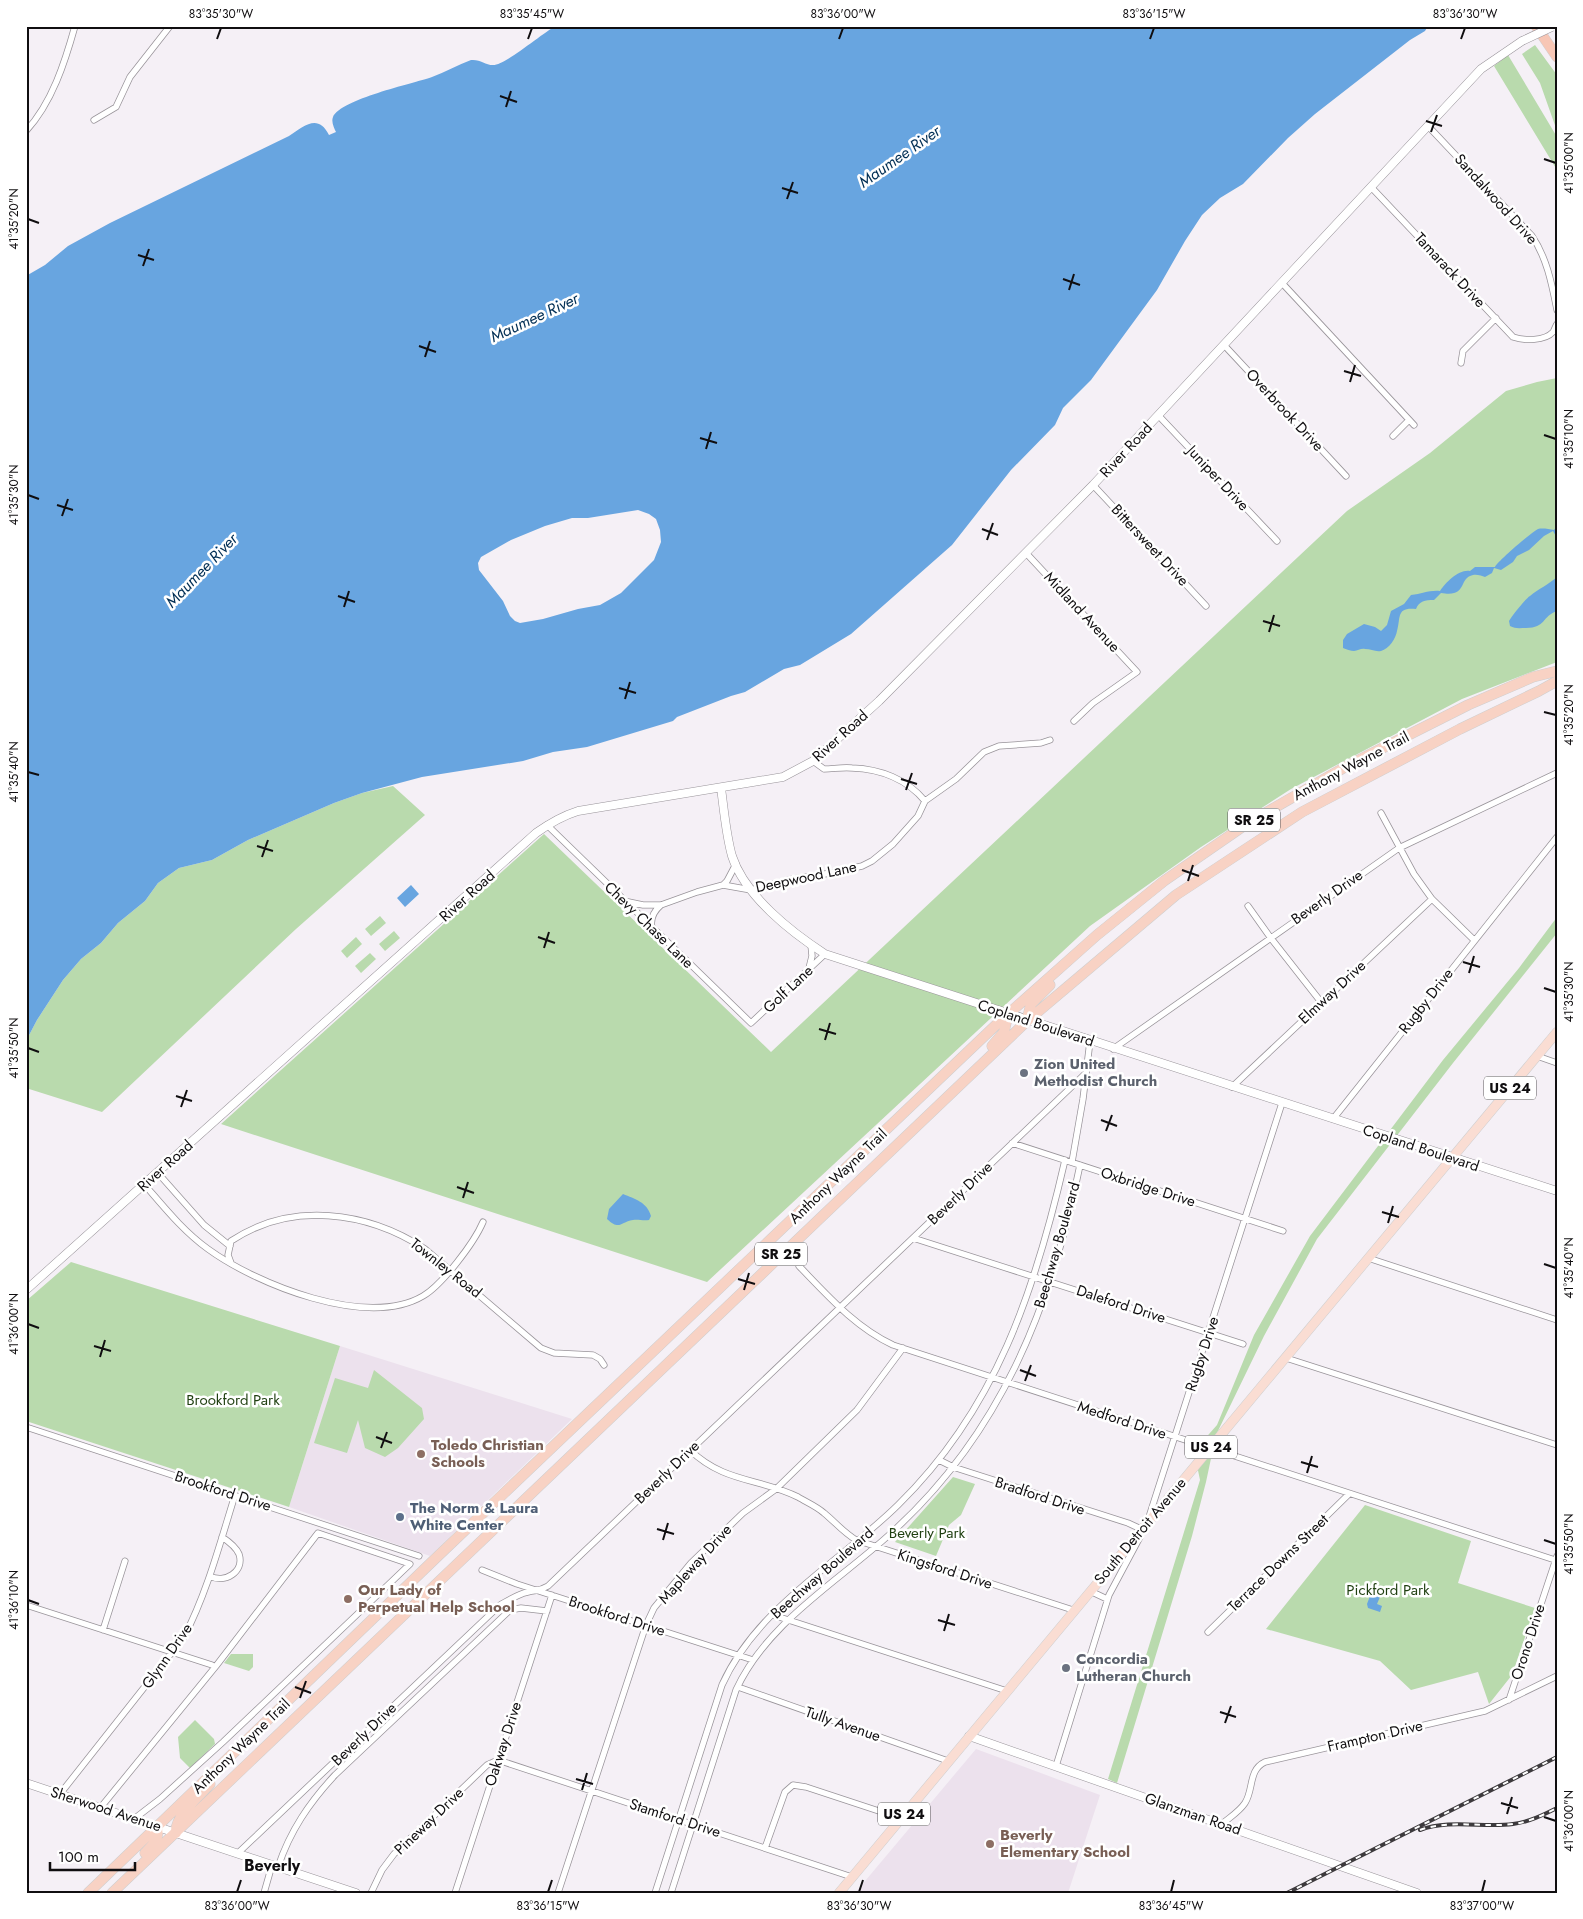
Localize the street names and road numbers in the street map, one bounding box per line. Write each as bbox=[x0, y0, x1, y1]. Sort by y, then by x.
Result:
street label: Sandalwood Drive bbox=[1449, 149, 1543, 249]
street label: Tamarack Drive bbox=[1409, 228, 1491, 313]
street label: Overbrook Drive bbox=[1241, 364, 1329, 456]
street label: River Road bbox=[1095, 417, 1157, 483]
street label: Juniper Drive bbox=[1180, 439, 1254, 516]
street label: Bittersweet Drive bbox=[1106, 499, 1194, 591]
street label: Midland Avenue bbox=[1039, 567, 1125, 657]
street label: River Road bbox=[807, 705, 873, 767]
street label: Anthony Wayne Trail bbox=[1289, 726, 1413, 806]
road number: SR 25 bbox=[1228, 808, 1280, 832]
street label: Deepwood Lane bbox=[753, 855, 859, 898]
street label: Beverly Drive bbox=[1287, 864, 1368, 930]
street label: River Road bbox=[434, 865, 500, 927]
street label: Chevy Chase Lane bbox=[599, 876, 699, 974]
street label: Elmway Drive bbox=[1293, 955, 1371, 1029]
street label: Golf Lane bbox=[758, 960, 818, 1018]
street label: Rugby Drive bbox=[1393, 963, 1459, 1038]
street label: Copland Boulevard bbox=[975, 994, 1097, 1052]
road number: US 24 bbox=[1484, 1076, 1536, 1100]
street label: Copland Boulevard bbox=[1360, 1119, 1482, 1177]
street label: Anthony Wayne Trail bbox=[784, 1123, 892, 1229]
street label: River Road bbox=[132, 1135, 198, 1197]
street label: Beverly Drive bbox=[923, 1156, 998, 1230]
street label: Oxbridge Drive bbox=[1098, 1161, 1198, 1213]
street label: Beechway Boulevard bbox=[1028, 1179, 1086, 1311]
street label: Townley Road bbox=[405, 1233, 487, 1303]
road number: SR 25 bbox=[755, 1242, 807, 1266]
street label: Daleford Drive bbox=[1074, 1279, 1169, 1329]
street label: Rugby Drive bbox=[1180, 1313, 1225, 1394]
street label: Medford Drive bbox=[1075, 1395, 1170, 1445]
street label: Beverly Drive bbox=[630, 1435, 705, 1509]
road number: US 24 bbox=[1185, 1435, 1237, 1458]
street label: Brookford Drive bbox=[172, 1465, 274, 1517]
street label: Bradford Drive bbox=[992, 1471, 1088, 1521]
street label: South Detroit Avenue bbox=[1089, 1473, 1192, 1589]
street label: Terrace Downs Street bbox=[1223, 1509, 1334, 1617]
street label: Mapleway Drive bbox=[653, 1519, 737, 1609]
street label: Beechway Boulevard bbox=[766, 1522, 878, 1624]
street label: Kingsford Drive bbox=[895, 1543, 996, 1595]
street label: Brookford Drive bbox=[566, 1590, 668, 1642]
street label: Orono Drive bbox=[1505, 1601, 1551, 1683]
street label: Glynn Drive bbox=[136, 1619, 198, 1693]
street label: Anthony Wayne Trail bbox=[187, 1693, 295, 1799]
street label: Beverly Drive bbox=[327, 1697, 402, 1771]
street label: Oakway Drive bbox=[479, 1699, 527, 1789]
street label: Tully Avenue bbox=[802, 1701, 884, 1747]
street label: Frampton Drive bbox=[1325, 1714, 1425, 1758]
street label: Sherwood Avenue bbox=[48, 1781, 165, 1837]
street label: Pineway Drive bbox=[389, 1782, 469, 1860]
street label: Glanzman Road bbox=[1142, 1787, 1244, 1841]
street label: Stamford Drive bbox=[627, 1793, 724, 1843]
road number: US 24 bbox=[878, 1802, 930, 1826]

